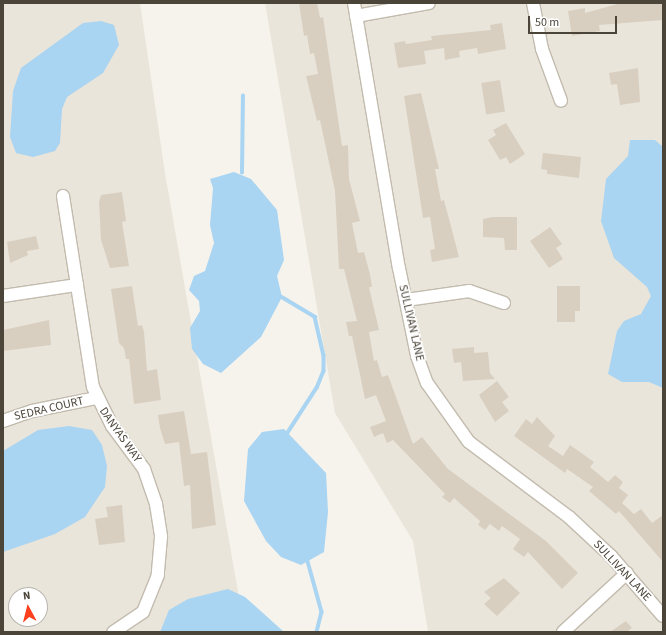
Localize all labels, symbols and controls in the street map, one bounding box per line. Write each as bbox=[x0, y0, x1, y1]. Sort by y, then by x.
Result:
scale bar bbox=[530, 8, 619, 34]
text: 50 m bbox=[535, 14, 559, 31]
street label: SULLIVAN LANE bbox=[395, 283, 427, 363]
street label: SEDRA COURT bbox=[13, 394, 85, 424]
street label: DANYAS WAY bbox=[96, 405, 144, 465]
street label: SULLIVAN LANE bbox=[590, 538, 654, 604]
north arrow bbox=[8, 587, 48, 627]
text: N bbox=[22, 588, 31, 603]

